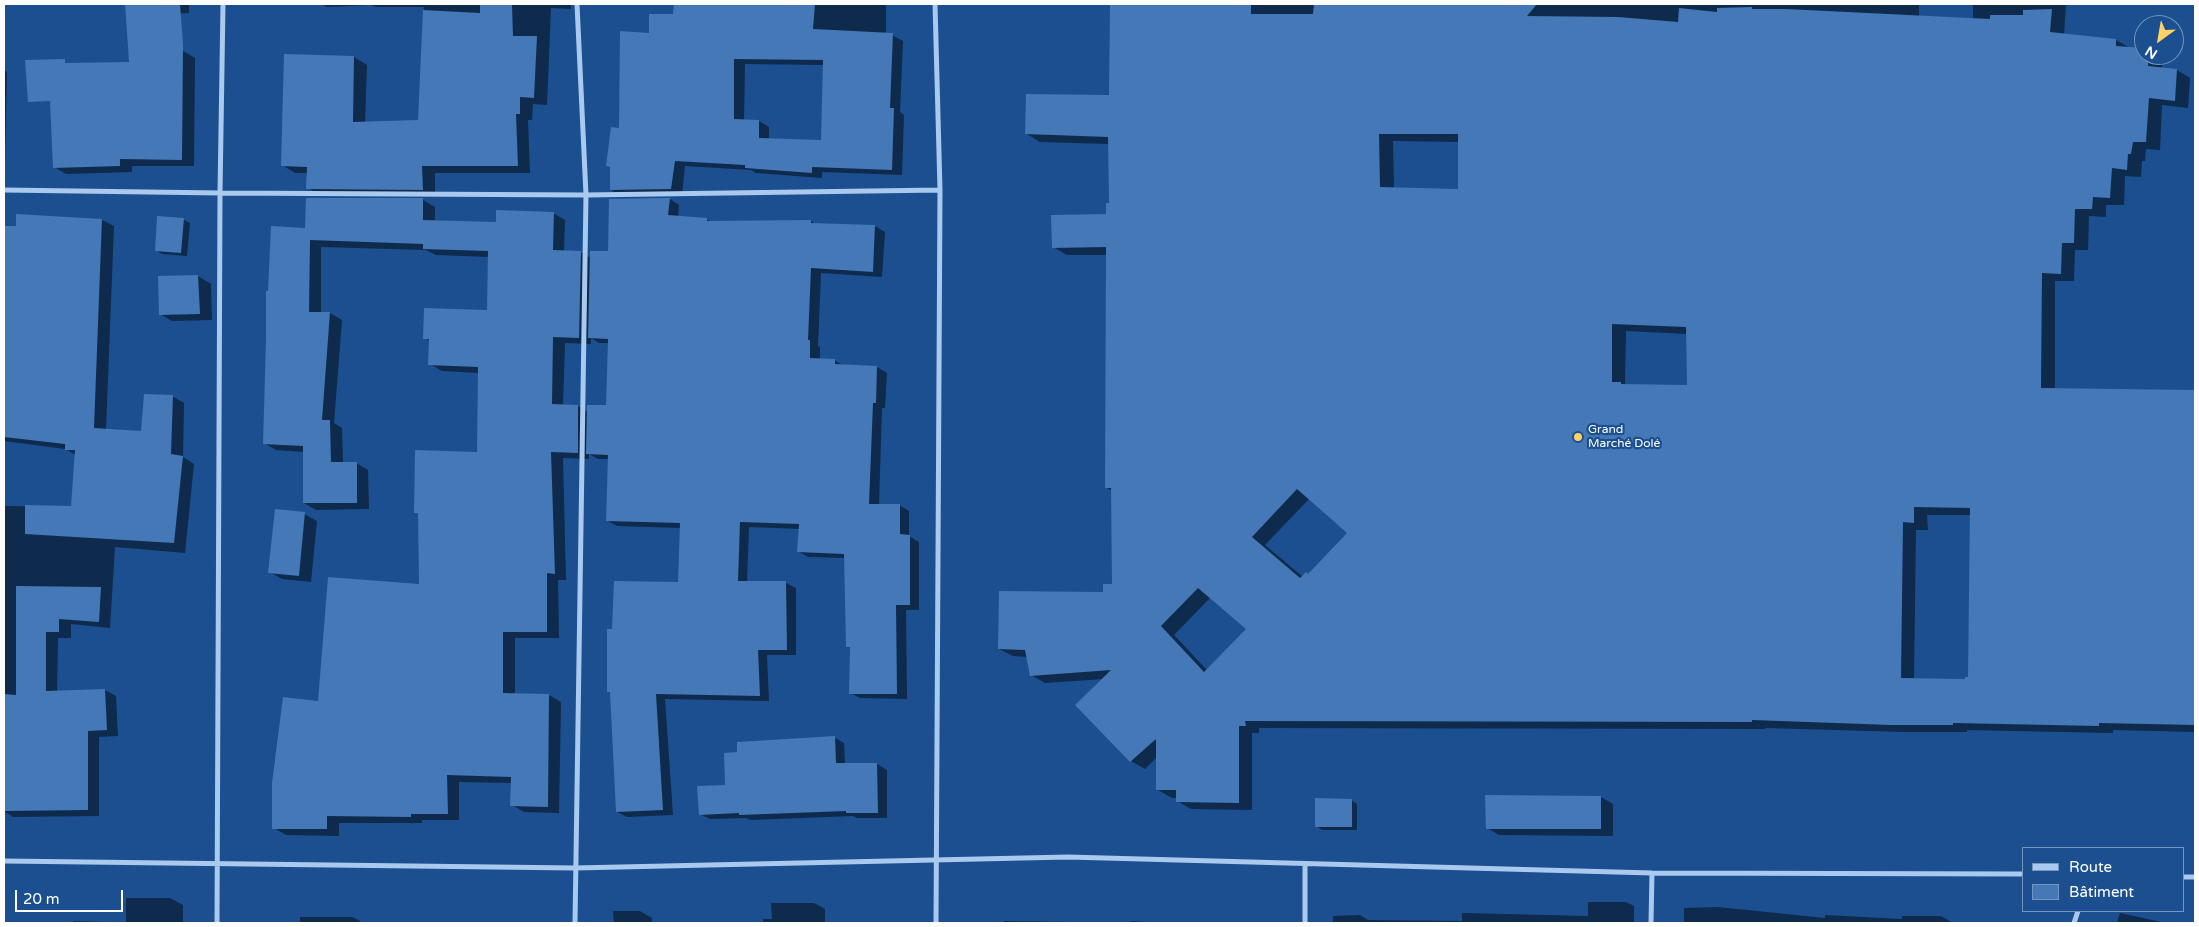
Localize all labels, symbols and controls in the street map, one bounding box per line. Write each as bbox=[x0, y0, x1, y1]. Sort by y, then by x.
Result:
north arrow bbox=[2134, 15, 2184, 65]
text: N bbox=[2142, 42, 2161, 62]
place label: Grand Marché Dolé bbox=[1588, 423, 1660, 451]
marker: Grand Marché Dolé bbox=[1572, 431, 1584, 443]
legend bbox=[2022, 847, 2184, 912]
text: Route bbox=[2069, 858, 2112, 876]
scale bar bbox=[18, 880, 125, 912]
text: Bâtiment bbox=[2069, 883, 2134, 901]
text: 20 m bbox=[23, 890, 60, 908]

